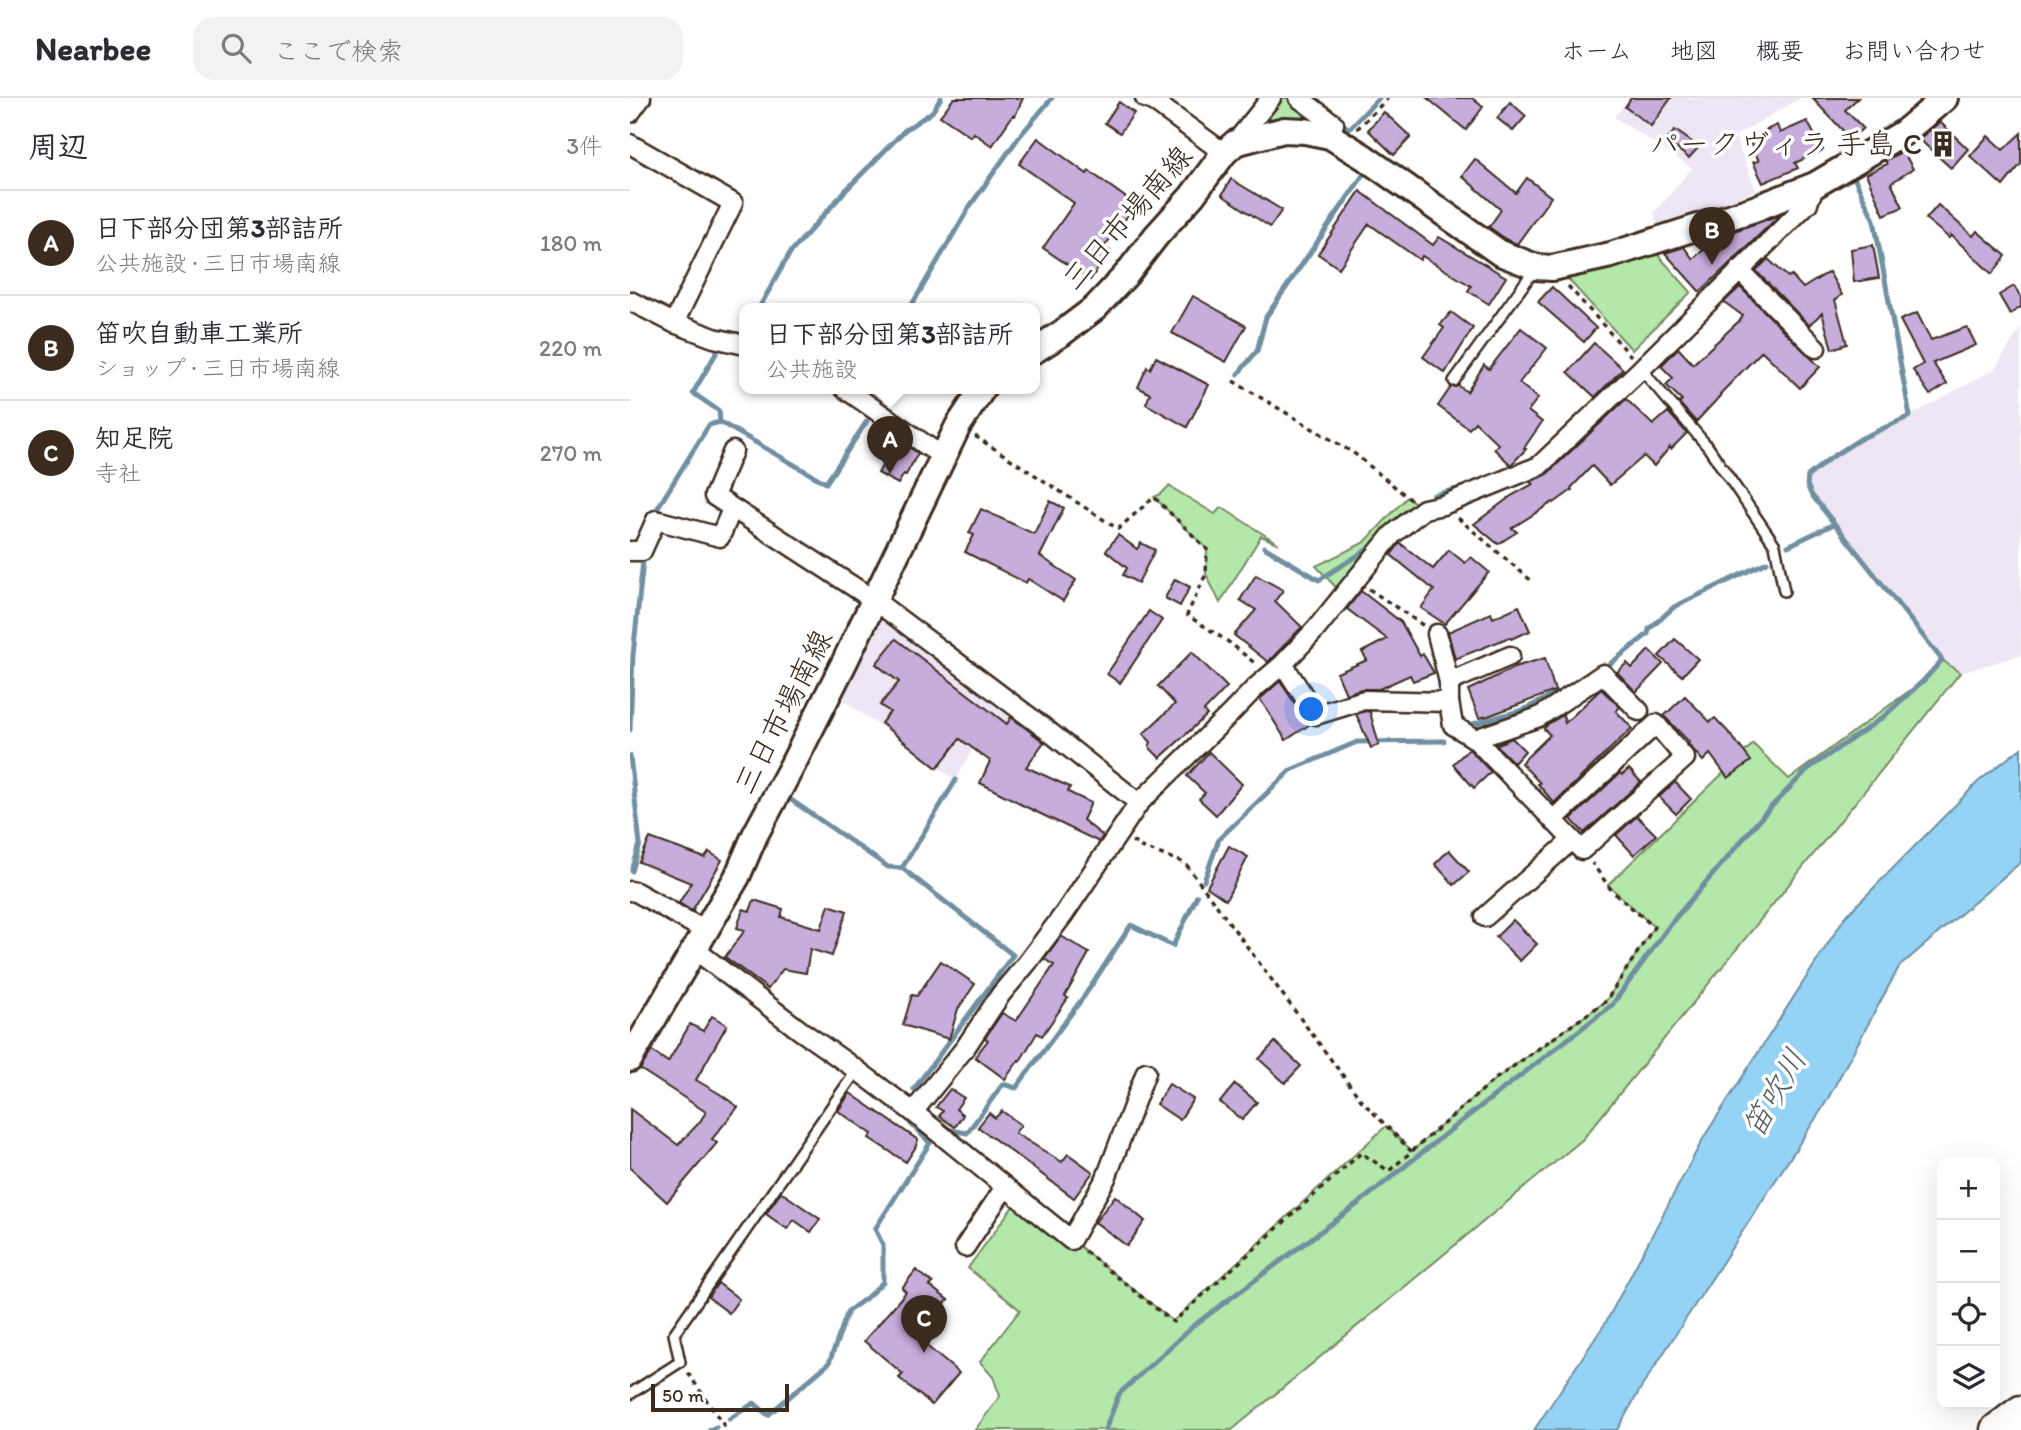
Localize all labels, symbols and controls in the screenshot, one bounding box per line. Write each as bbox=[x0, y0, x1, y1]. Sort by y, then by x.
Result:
search box bbox=[193, 17, 683, 80]
text: Nearbee bbox=[35, 29, 151, 68]
icon: search bbox=[217, 29, 255, 67]
text: ここで検索 bbox=[273, 35, 403, 67]
text: ホーム bbox=[1561, 36, 1632, 65]
text: 地図 bbox=[1670, 36, 1718, 65]
text: 概要 bbox=[1756, 36, 1804, 65]
text: お問い合わせ bbox=[1842, 36, 1986, 65]
place label: パークヴィラ 手島 C bbox=[1649, 125, 1922, 162]
text: 周辺 bbox=[28, 128, 88, 165]
building icon: パークヴィラ 手島 C bbox=[1928, 129, 1958, 159]
text: 3件 bbox=[566, 132, 602, 160]
street label: 三日市場南線 bbox=[1054, 138, 1200, 298]
pin: B bbox=[1689, 207, 1735, 265]
text: 日下部分団第3部詰所 bbox=[95, 212, 343, 244]
text: A bbox=[44, 229, 58, 257]
text: 180 m bbox=[540, 229, 602, 257]
text: 公共施設 · 三日市場南線 bbox=[95, 249, 341, 277]
popup bbox=[739, 303, 1040, 394]
text: 笛吹自動車工業所 bbox=[95, 317, 303, 349]
text: 日下部分団第3部詰所 bbox=[765, 318, 1014, 350]
text: B bbox=[44, 334, 58, 362]
text: 220 m bbox=[539, 334, 602, 362]
text: ショップ · 三日市場南線 bbox=[95, 354, 340, 382]
text: 公共施設 bbox=[765, 355, 857, 383]
pin: A bbox=[867, 416, 913, 474]
text: 知足院 bbox=[95, 422, 173, 454]
text: C bbox=[44, 439, 58, 467]
text: 270 m bbox=[540, 439, 602, 467]
text: 寺社 bbox=[95, 459, 141, 487]
street label: 三日市場南線 bbox=[725, 623, 840, 800]
your location bbox=[1294, 692, 1328, 726]
water label: 笛吹川 bbox=[1734, 1042, 1814, 1144]
map controls bbox=[1937, 1157, 2000, 1409]
button: + bbox=[1937, 1157, 2000, 1220]
button: − bbox=[1937, 1220, 2000, 1283]
button: locate bbox=[1937, 1283, 2000, 1346]
pin: C bbox=[901, 1295, 947, 1353]
button: layers bbox=[1937, 1346, 2000, 1409]
scale bar bbox=[651, 1381, 789, 1413]
text: 50 m bbox=[662, 1384, 704, 1407]

